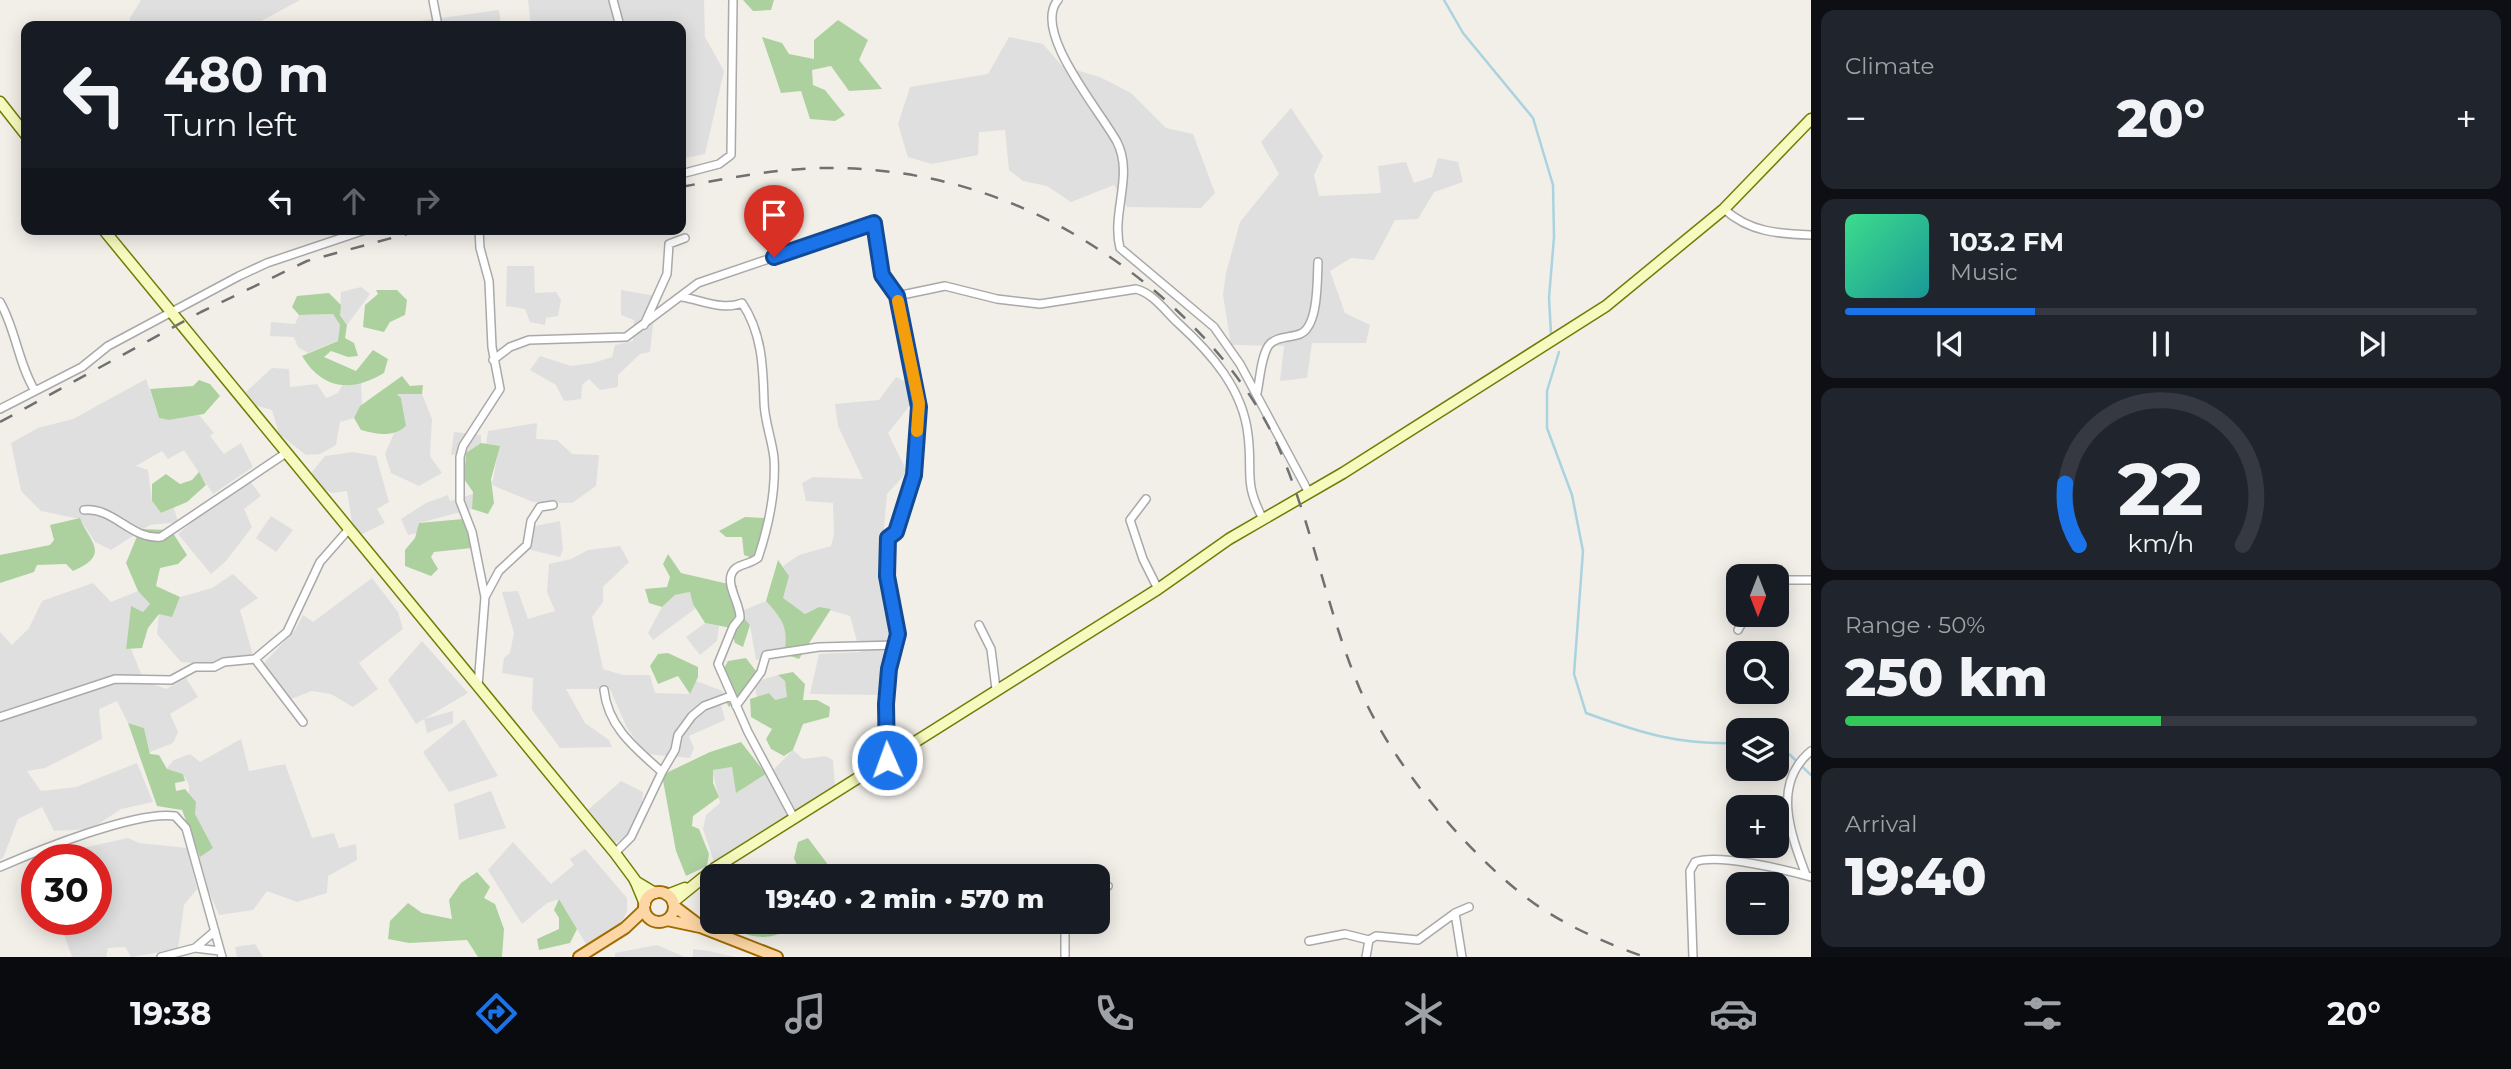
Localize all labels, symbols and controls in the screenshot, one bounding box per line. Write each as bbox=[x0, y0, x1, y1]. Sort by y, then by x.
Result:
text: 480 m bbox=[164, 45, 329, 104]
icon: left bbox=[49, 49, 140, 140]
text: Climate bbox=[1845, 52, 1934, 80]
text: 20° bbox=[2117, 87, 2205, 150]
text: − bbox=[1845, 95, 1867, 142]
text: + bbox=[2455, 95, 2477, 142]
text: Turn left bbox=[164, 105, 298, 144]
icon: left bbox=[262, 182, 300, 220]
icon: ahead bbox=[335, 182, 373, 220]
icon: right bbox=[408, 182, 446, 220]
pin bbox=[744, 185, 804, 257]
icon: arrive bbox=[755, 196, 793, 234]
text: 103.2 FM bbox=[1950, 226, 2064, 258]
text: Music bbox=[1950, 258, 2018, 286]
icon: previous bbox=[1931, 325, 1969, 363]
icon: pause bbox=[2142, 325, 2180, 363]
icon: next bbox=[2353, 325, 2391, 363]
text: 22 bbox=[2118, 445, 2204, 533]
text: km/h bbox=[2128, 527, 2194, 557]
north arrow bbox=[1726, 564, 1788, 626]
map controls bbox=[1726, 564, 1789, 935]
text: Range · 50% bbox=[1845, 611, 1985, 639]
button: search bbox=[1726, 641, 1789, 704]
text: 250 km bbox=[1845, 646, 2048, 709]
button: layers bbox=[1726, 718, 1789, 781]
position arrow bbox=[850, 723, 924, 797]
button: + bbox=[1726, 795, 1789, 858]
text: Arrival bbox=[1845, 810, 1918, 838]
speed limit sign: 30 bbox=[21, 844, 112, 935]
text: 19:40 bbox=[1845, 845, 1987, 908]
button: − bbox=[1726, 872, 1789, 935]
text: 19:40 · 2 min · 570 m bbox=[766, 883, 1044, 915]
icon: directions bbox=[472, 989, 521, 1038]
icon: music bbox=[781, 989, 830, 1038]
icon: phone bbox=[1090, 989, 1139, 1038]
icon: climate bbox=[1399, 989, 1448, 1038]
icon: car bbox=[1709, 989, 1758, 1038]
icon: filters bbox=[2018, 989, 2067, 1038]
text: 19:38 bbox=[130, 994, 211, 1033]
text: 20° bbox=[2327, 994, 2381, 1033]

